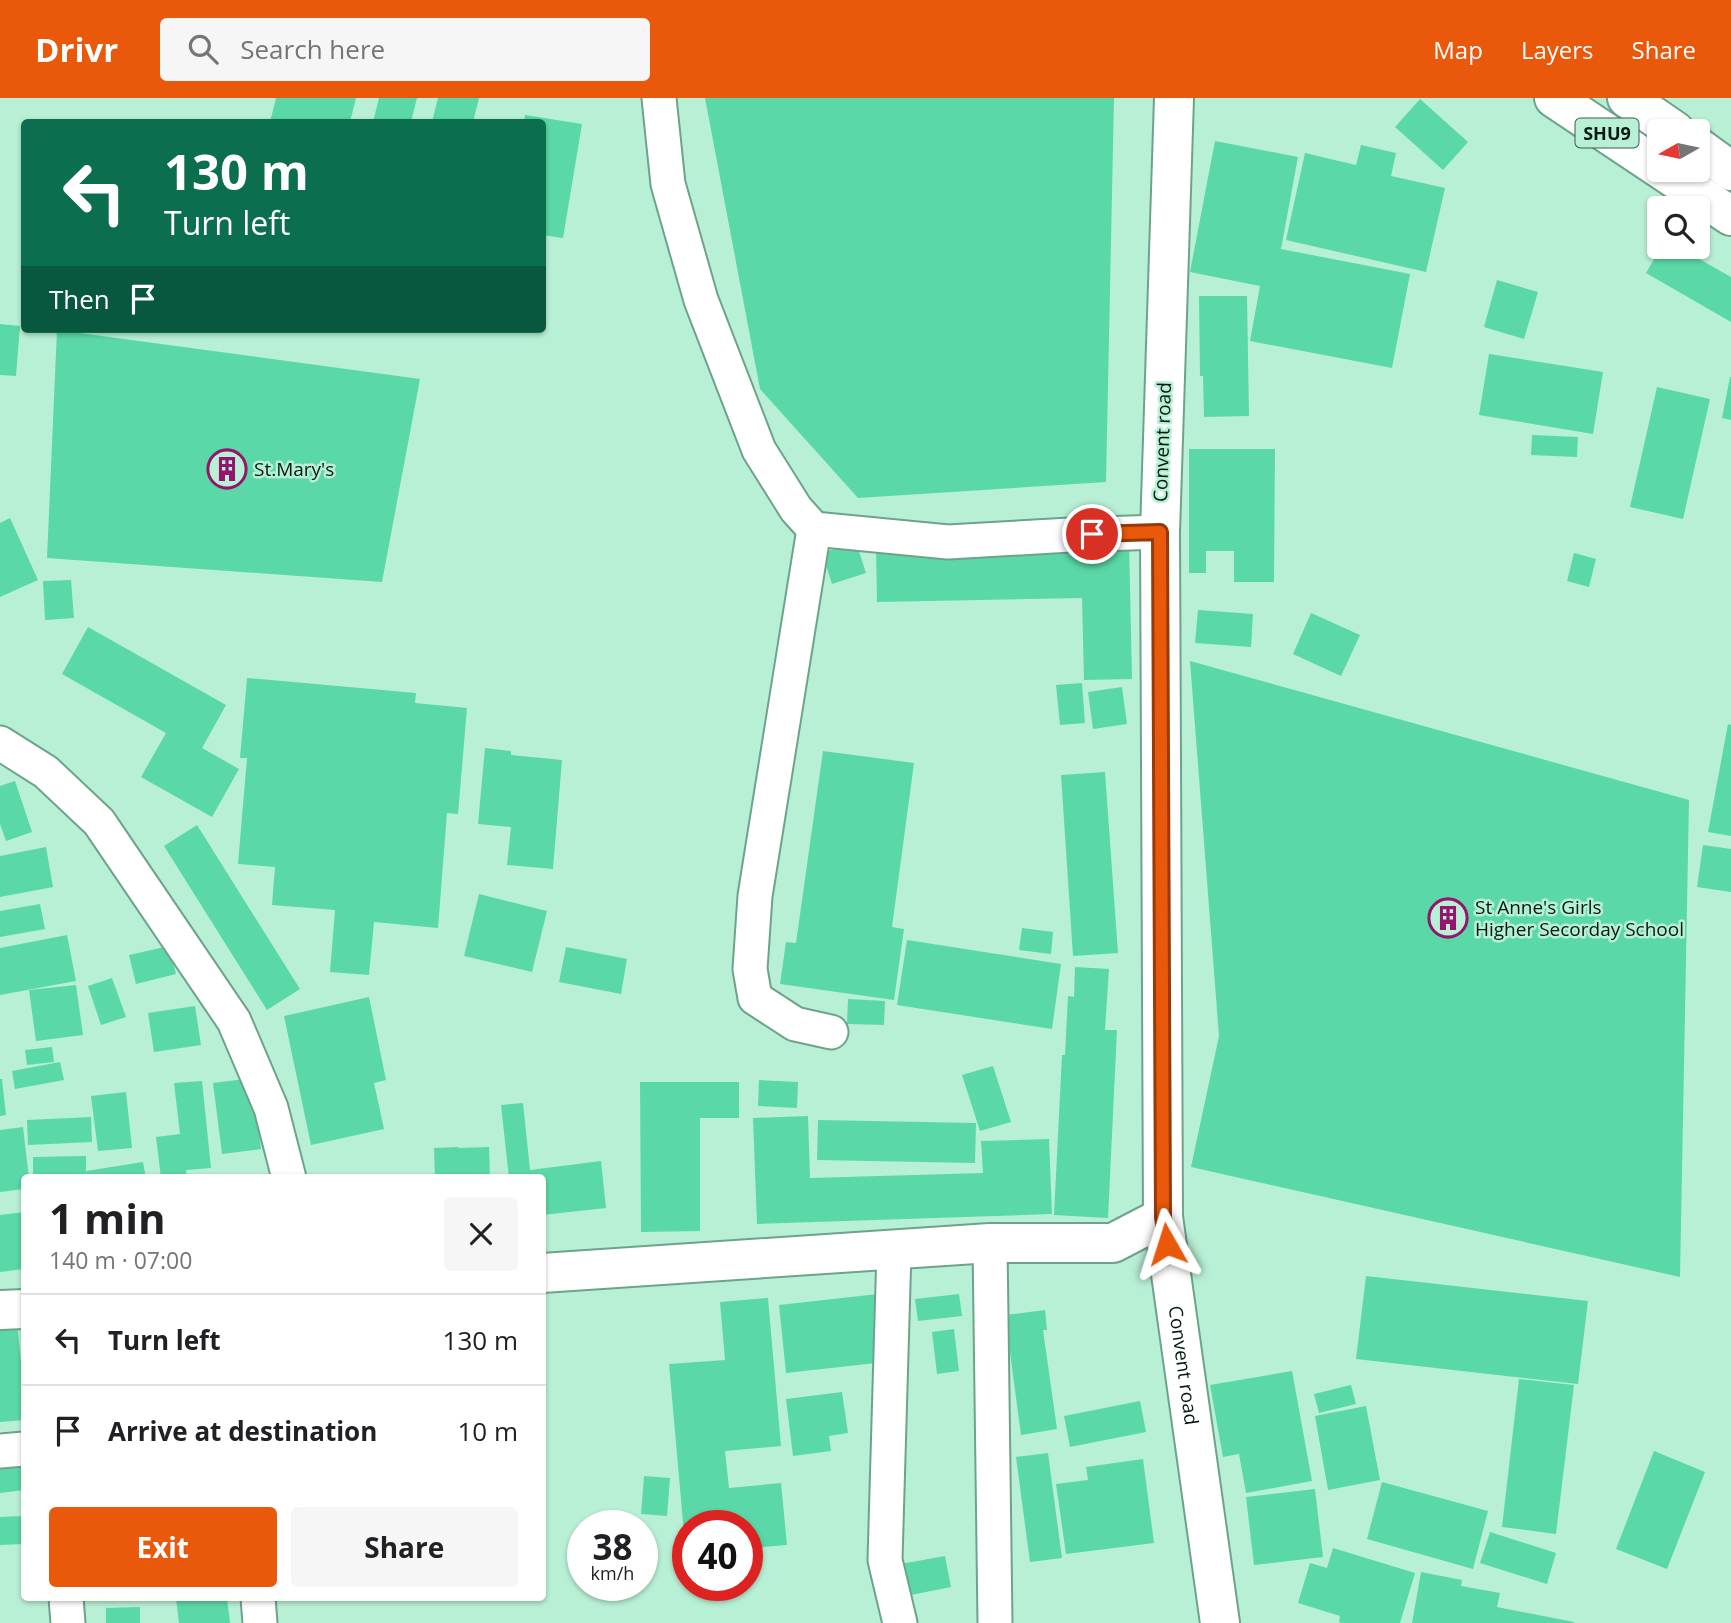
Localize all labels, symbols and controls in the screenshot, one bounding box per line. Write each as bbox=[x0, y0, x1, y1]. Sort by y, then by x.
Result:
search box bbox=[160, 18, 650, 81]
text: Drivr bbox=[35, 27, 118, 72]
icon: search bbox=[184, 30, 222, 68]
text: Search here bbox=[240, 31, 385, 67]
text: Map bbox=[1433, 33, 1483, 66]
text: Layers bbox=[1521, 33, 1594, 66]
text: Share bbox=[1632, 33, 1696, 66]
road number: SHU9 bbox=[1576, 118, 1638, 148]
north arrow bbox=[1647, 119, 1710, 182]
map controls bbox=[1647, 119, 1710, 259]
text: 130 m bbox=[164, 138, 309, 204]
icon: left bbox=[49, 147, 140, 238]
button: search bbox=[1647, 196, 1710, 259]
text: Turn left bbox=[164, 201, 290, 244]
icon: arrive bbox=[124, 280, 162, 318]
text: Then bbox=[49, 281, 110, 317]
street label: Convent road bbox=[1147, 382, 1177, 502]
building icon: St.Mary's bbox=[206, 448, 248, 490]
place label: St.Mary's bbox=[254, 456, 334, 482]
pin bbox=[1062, 504, 1122, 564]
icon: arrive bbox=[1073, 515, 1111, 553]
place label: St Anne's Girls Higher Secorday School bbox=[1475, 894, 1684, 942]
building icon: St Anne's Girls Higher Secorday School bbox=[1427, 897, 1469, 939]
text: 1 min bbox=[49, 1189, 166, 1246]
button: close bbox=[444, 1197, 518, 1271]
position arrow bbox=[1130, 1207, 1204, 1281]
text: 140 m · 07:00 bbox=[49, 1244, 192, 1276]
street label: Convent road bbox=[1163, 1304, 1205, 1427]
icon: left bbox=[49, 1321, 87, 1359]
text: Turn left bbox=[108, 1322, 220, 1358]
text: 130 m bbox=[443, 1322, 518, 1358]
icon: arrive bbox=[49, 1412, 87, 1450]
text: Arrive at destination bbox=[108, 1413, 377, 1449]
text: 10 m bbox=[457, 1413, 518, 1449]
button: Exit bbox=[49, 1507, 277, 1587]
button: Share bbox=[291, 1507, 518, 1587]
speed limit sign: 40 bbox=[672, 1510, 763, 1601]
text: 38 bbox=[592, 1523, 633, 1570]
text: km/h bbox=[591, 1561, 634, 1585]

